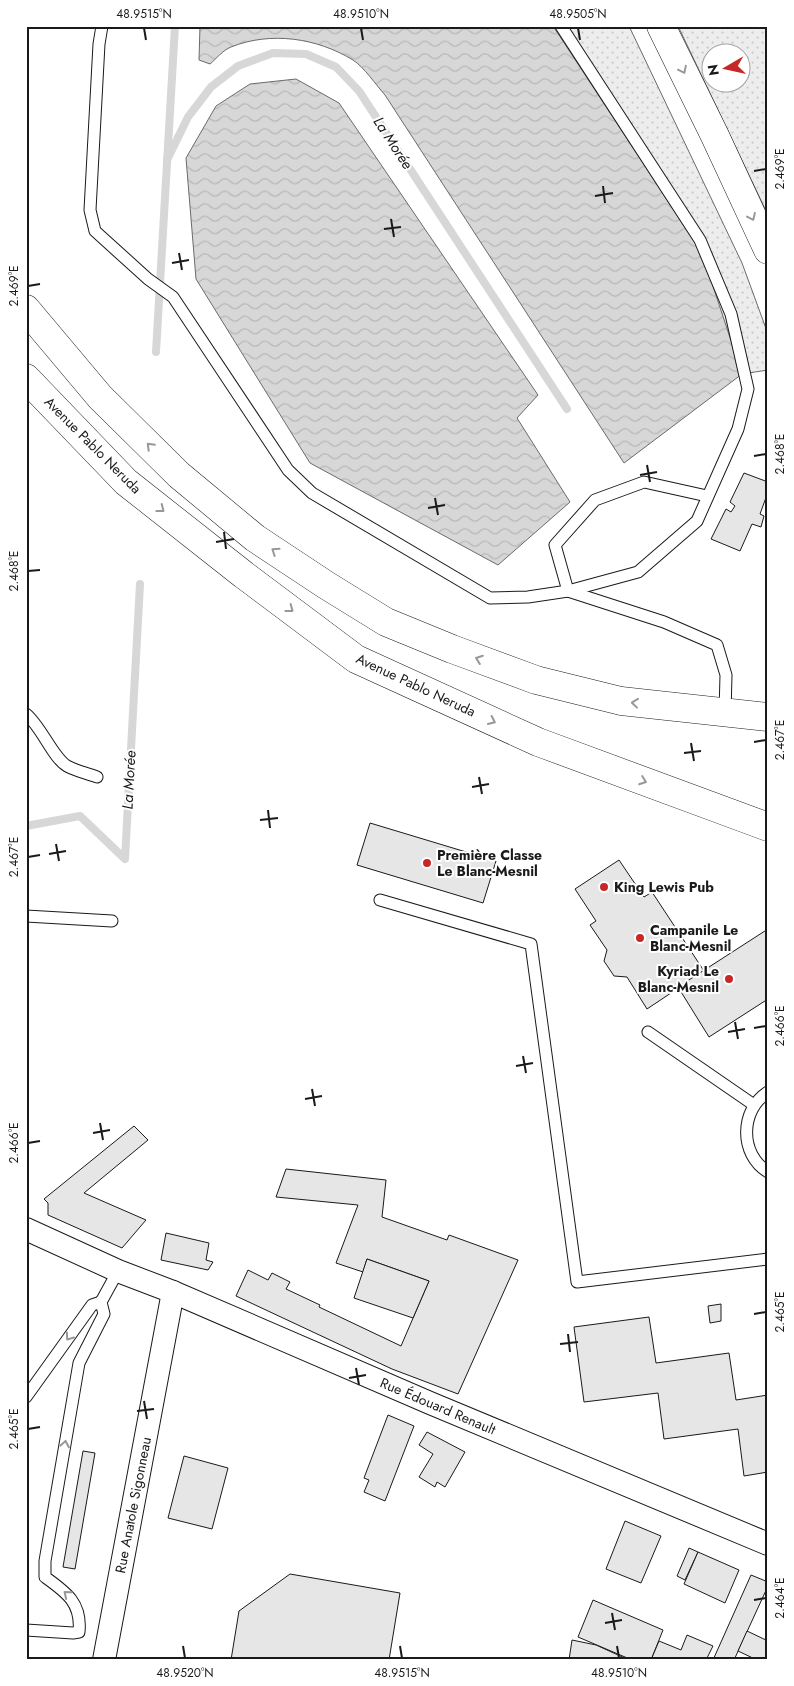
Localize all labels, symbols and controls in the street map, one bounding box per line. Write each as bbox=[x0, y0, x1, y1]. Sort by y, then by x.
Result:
text: 48.9515°N bbox=[116, 5, 172, 23]
text: 48.9510°N bbox=[333, 5, 389, 23]
text: 48.9505°N bbox=[549, 5, 607, 23]
north arrow bbox=[702, 42, 752, 92]
text: N bbox=[702, 63, 724, 77]
one-way arrow bbox=[676, 65, 687, 74]
water label: La Morée bbox=[368, 112, 419, 174]
text: 2.469°E bbox=[771, 148, 789, 190]
one-way arrow bbox=[746, 212, 757, 221]
text: 2.469°E bbox=[5, 265, 23, 307]
street label: Avenue Pablo Neruda bbox=[40, 392, 146, 498]
text: 2.468°E bbox=[771, 434, 789, 474]
one-way arrow bbox=[147, 443, 156, 452]
one-way arrow bbox=[155, 504, 164, 512]
one-way arrow bbox=[271, 548, 280, 557]
text: 2.468°E bbox=[5, 551, 23, 591]
one-way arrow bbox=[284, 603, 293, 611]
street label: Avenue Pablo Neruda bbox=[353, 649, 479, 721]
one-way arrow bbox=[475, 655, 484, 665]
one-way arrow bbox=[631, 698, 639, 709]
one-way arrow bbox=[487, 715, 496, 725]
text: 2.467°E bbox=[771, 720, 789, 760]
water label: La Morée bbox=[116, 750, 142, 810]
one-way arrow bbox=[638, 775, 647, 785]
text: 2.467°E bbox=[5, 837, 23, 877]
place label: Première Classe Le Blanc-Mesnil bbox=[437, 845, 542, 881]
marker: Première Classe Le Blanc-Mesnil bbox=[421, 857, 433, 869]
place label: King Lewis Pub bbox=[614, 877, 714, 897]
marker: King Lewis Pub bbox=[598, 881, 610, 893]
place label: Campanile Le Blanc-Mesnil bbox=[650, 920, 738, 956]
marker: Campanile Le Blanc-Mesnil bbox=[634, 932, 646, 944]
place label: Kyriad Le Blanc-Mesnil bbox=[638, 961, 719, 997]
marker: Kyriad Le Blanc-Mesnil bbox=[723, 973, 735, 985]
text: 2.466°E bbox=[771, 1005, 789, 1047]
text: 2.466°E bbox=[5, 1122, 23, 1164]
text: 2.465°E bbox=[771, 1291, 789, 1333]
one-way arrow bbox=[66, 1331, 75, 1341]
street label: Rue Édouard Renault bbox=[377, 1373, 500, 1440]
text: 2.465°E bbox=[5, 1408, 23, 1450]
street label: Rue Anatole Sigonneau bbox=[110, 1435, 156, 1575]
one-way arrow bbox=[59, 1440, 69, 1448]
text: 2.464°E bbox=[771, 1577, 789, 1619]
one-way arrow bbox=[63, 1591, 72, 1600]
text: 48.9520°N bbox=[156, 1664, 214, 1682]
text: 48.9515°N bbox=[374, 1664, 430, 1682]
text: 48.9510°N bbox=[591, 1664, 647, 1682]

